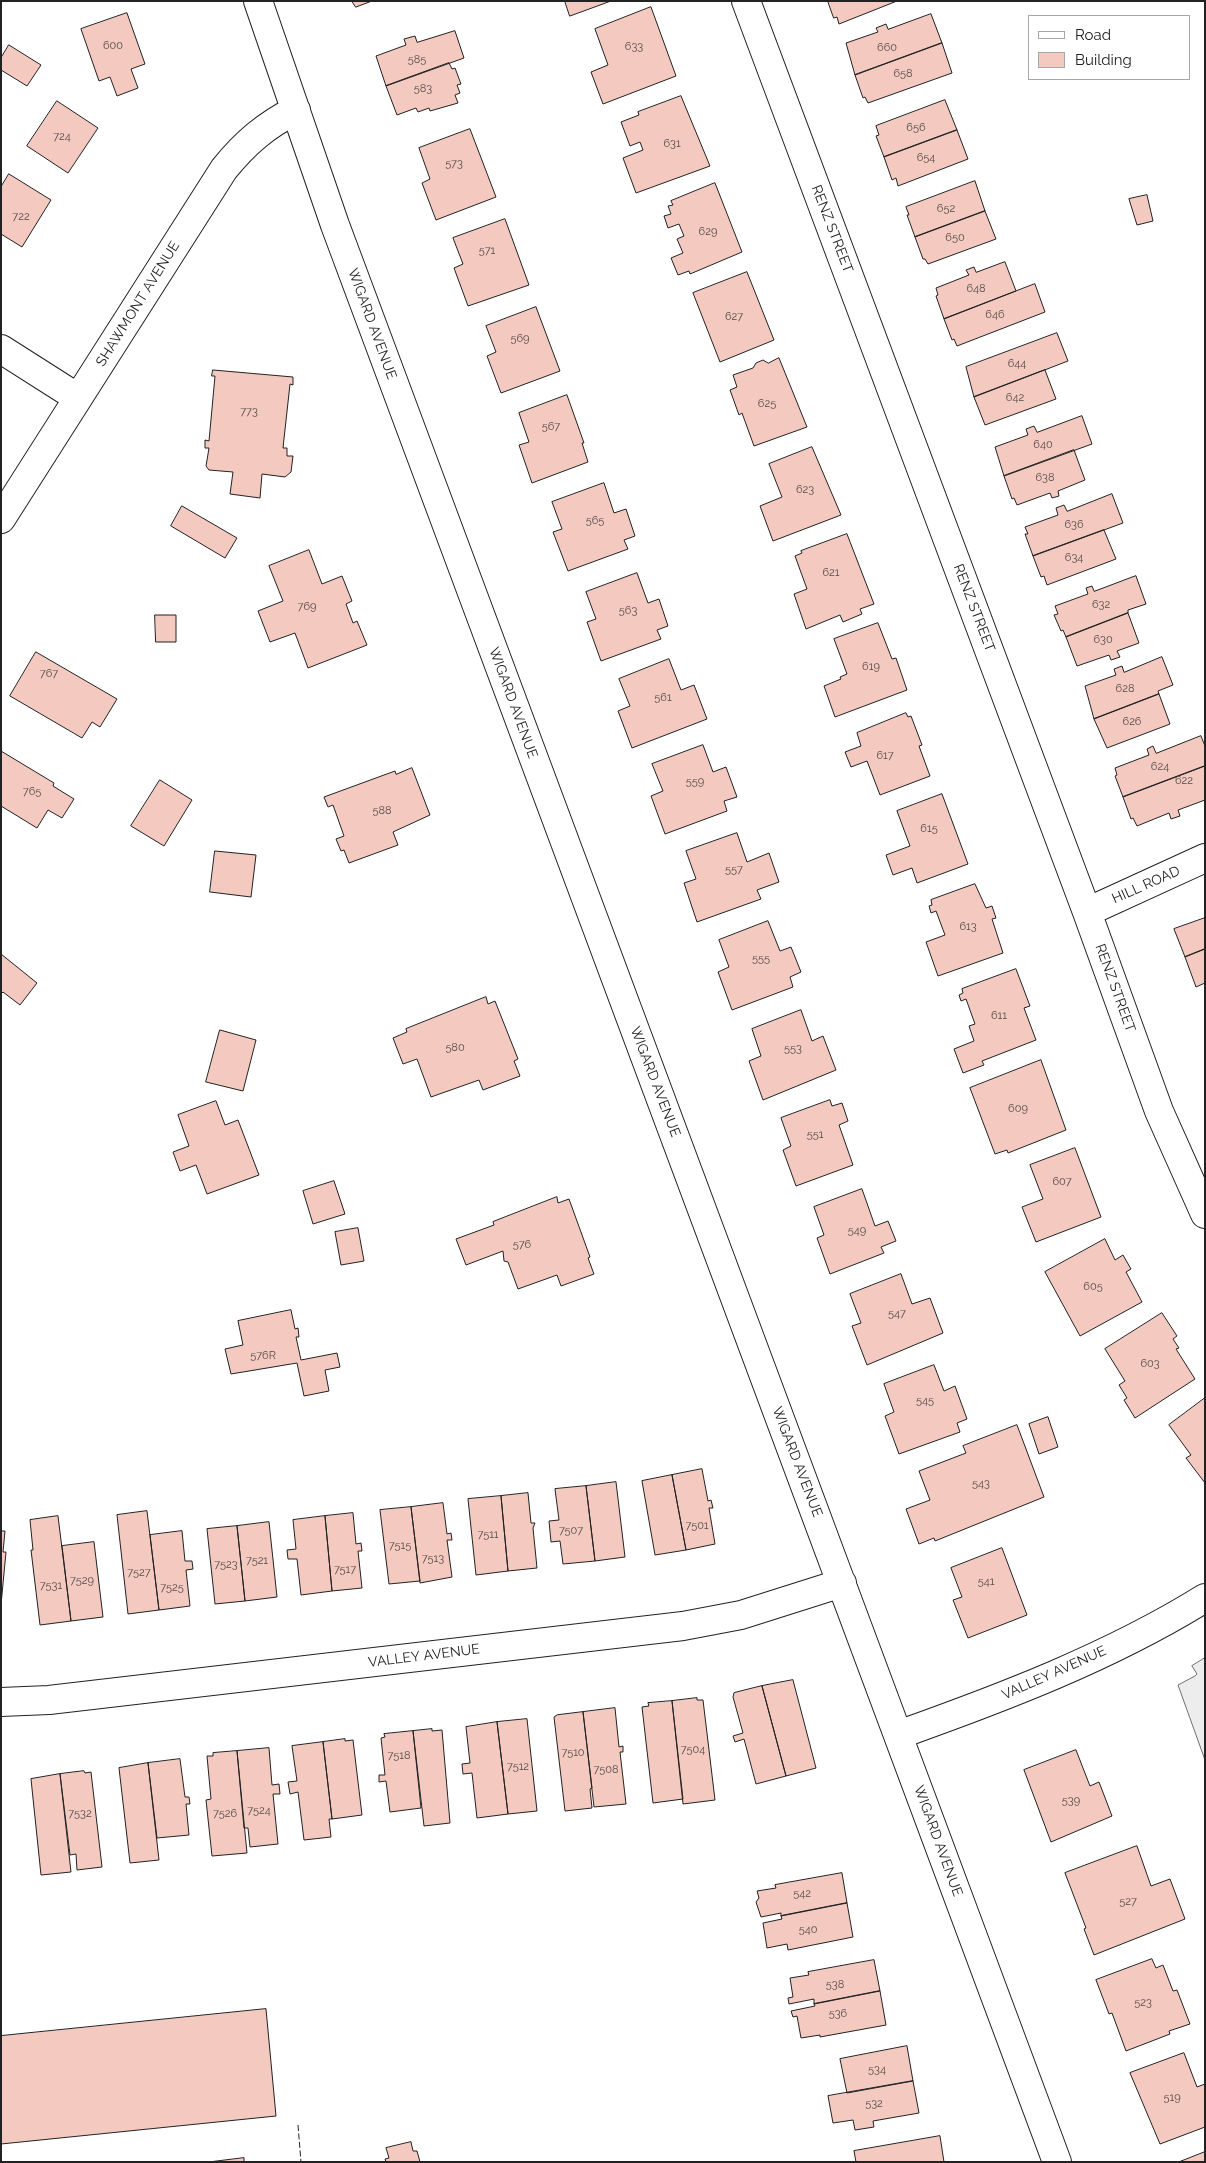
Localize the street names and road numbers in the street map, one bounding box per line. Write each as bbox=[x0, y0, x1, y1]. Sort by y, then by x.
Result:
street label: RENZ STREET bbox=[808, 183, 856, 275]
street label: SHAWMONT AVENUE bbox=[93, 238, 183, 370]
street label: WIGARD AVENUE bbox=[344, 266, 400, 382]
street label: RENZ STREET bbox=[950, 562, 998, 654]
street label: WIGARD AVENUE bbox=[485, 645, 541, 761]
street label: HILL ROAD bbox=[1109, 863, 1183, 907]
street label: RENZ STREET bbox=[1091, 942, 1139, 1034]
street label: WIGARD AVENUE bbox=[626, 1024, 684, 1140]
street label: WIGARD AVENUE bbox=[768, 1404, 826, 1520]
street label: VALLEY AVENUE bbox=[367, 1641, 481, 1671]
street label: VALLEY AVENUE bbox=[999, 1642, 1109, 1704]
street label: WIGARD AVENUE bbox=[910, 1783, 966, 1899]

